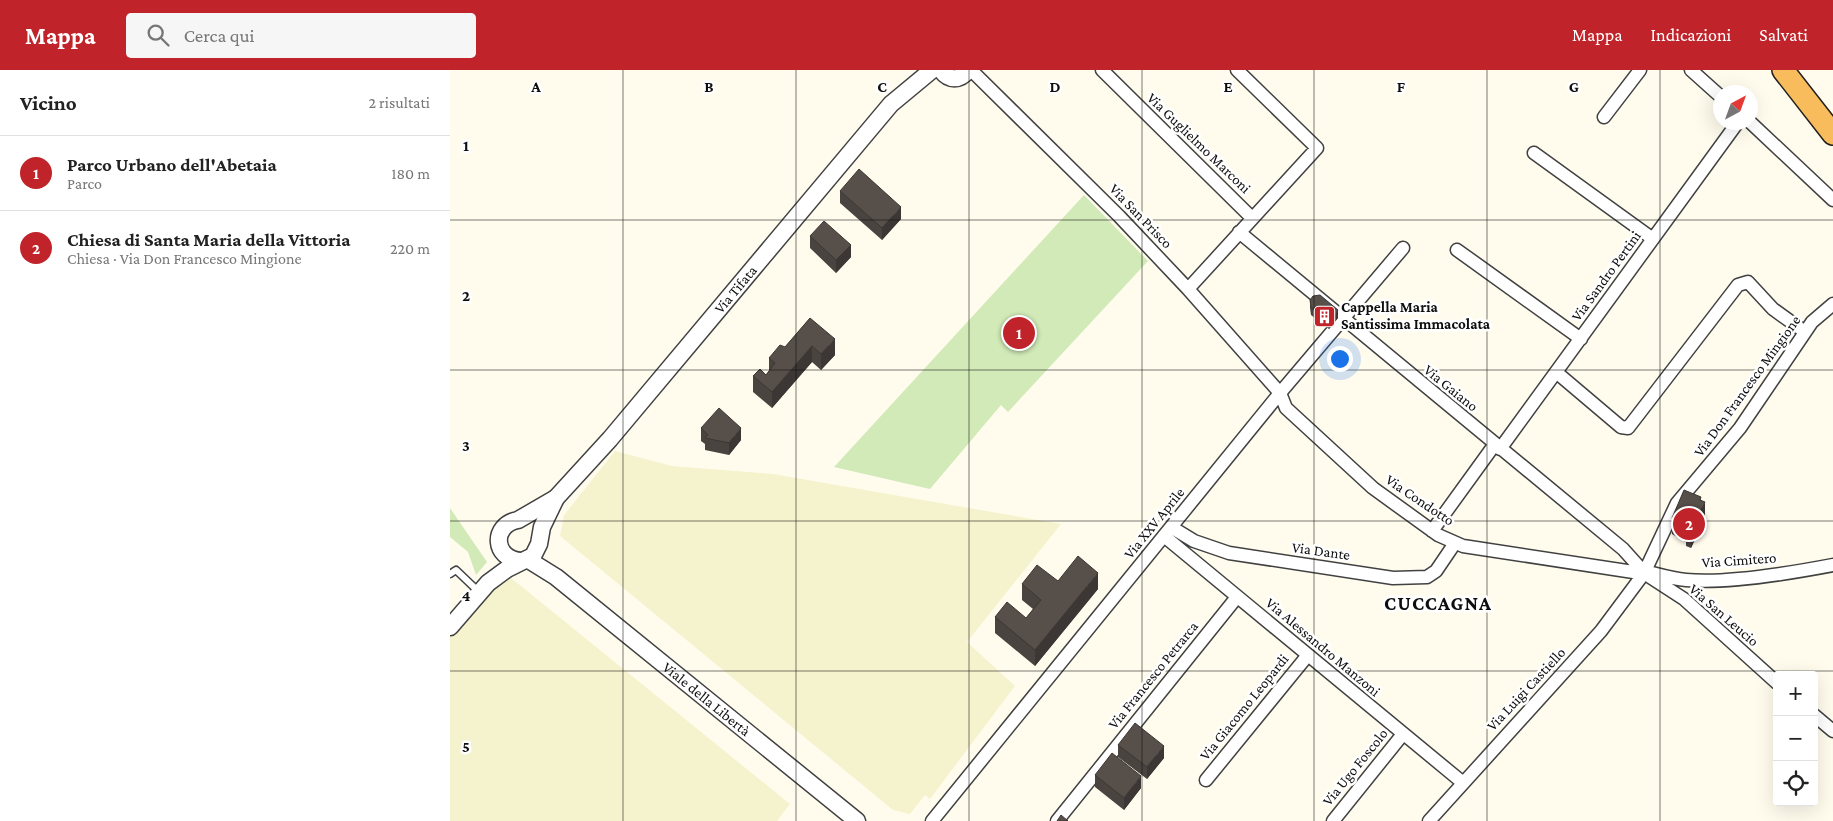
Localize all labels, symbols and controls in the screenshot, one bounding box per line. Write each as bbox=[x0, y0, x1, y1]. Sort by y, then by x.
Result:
search box bbox=[126, 13, 476, 58]
icon: search bbox=[144, 21, 172, 49]
text: Mappa bbox=[25, 22, 96, 49]
text: Cerca qui bbox=[184, 25, 255, 46]
text: Mappa bbox=[1572, 25, 1623, 45]
text: Indicazioni bbox=[1651, 25, 1731, 45]
text: Salvati bbox=[1759, 25, 1808, 45]
text: A bbox=[530, 78, 541, 95]
text: B bbox=[704, 78, 714, 95]
text: C bbox=[877, 78, 887, 95]
text: D bbox=[1049, 78, 1061, 95]
text: E bbox=[1223, 78, 1233, 95]
text: F bbox=[1397, 78, 1406, 95]
text: G bbox=[1569, 78, 1579, 95]
north arrow bbox=[1713, 85, 1758, 130]
street label: Via Guglielmo Marconi bbox=[1143, 90, 1254, 197]
text: Vicino bbox=[20, 91, 77, 115]
text: 2 risultati bbox=[368, 94, 430, 111]
text: 1 bbox=[463, 137, 469, 154]
text: Parco Urbano dell'Abetaia bbox=[67, 154, 277, 175]
text: 1 bbox=[33, 165, 39, 182]
text: 180 m bbox=[391, 165, 430, 182]
text: Parco bbox=[67, 175, 102, 192]
street label: Via San Prisco bbox=[1106, 181, 1176, 251]
street label: Via Sandro Pertini bbox=[1568, 228, 1644, 324]
text: Chiesa di Santa Maria della Vittoria bbox=[67, 229, 351, 250]
text: 2 bbox=[32, 240, 40, 257]
text: 220 m bbox=[390, 240, 430, 257]
text: Chiesa · Via Don Francesco Mingione bbox=[67, 250, 302, 267]
street label: Via Tifata bbox=[711, 262, 760, 316]
text: 2 bbox=[462, 287, 470, 304]
place label: Cappella Maria Santissima Immacolata bbox=[1341, 299, 1491, 332]
building icon: Cappella Maria Santissima Immacolata bbox=[1313, 304, 1337, 328]
street label: Via Don Francesco Mingione bbox=[1690, 312, 1805, 460]
pin: 1 bbox=[1003, 314, 1035, 352]
your location bbox=[1327, 346, 1353, 372]
street label: Via Gaiano bbox=[1421, 361, 1481, 415]
text: 3 bbox=[462, 437, 470, 454]
street label: Via Condotto bbox=[1383, 471, 1457, 529]
street label: Via XXV Aprile bbox=[1121, 484, 1188, 562]
pin: 2 bbox=[1673, 505, 1705, 543]
street label: Via Dante bbox=[1291, 539, 1351, 563]
street label: Via Cimitero bbox=[1701, 549, 1777, 571]
street label: Via San Leucio bbox=[1686, 581, 1762, 649]
text: 4 bbox=[462, 587, 471, 604]
district label: CUCCAGNA bbox=[1384, 592, 1492, 614]
street label: Via Alessandro Manzoni bbox=[1263, 595, 1383, 700]
street label: Via Francesco Petrarca bbox=[1105, 618, 1201, 732]
street label: Via Luigi Castiello bbox=[1483, 644, 1569, 735]
street label: Via Giacomo Leopardi bbox=[1196, 651, 1292, 764]
street label: Viale della Libertà bbox=[660, 659, 754, 739]
map controls bbox=[1773, 671, 1818, 806]
button: + bbox=[1773, 671, 1818, 716]
button: − bbox=[1773, 716, 1818, 761]
street label: Via Ugo Foscolo bbox=[1319, 725, 1392, 809]
text: 5 bbox=[462, 738, 470, 755]
button: locate bbox=[1773, 761, 1818, 806]

